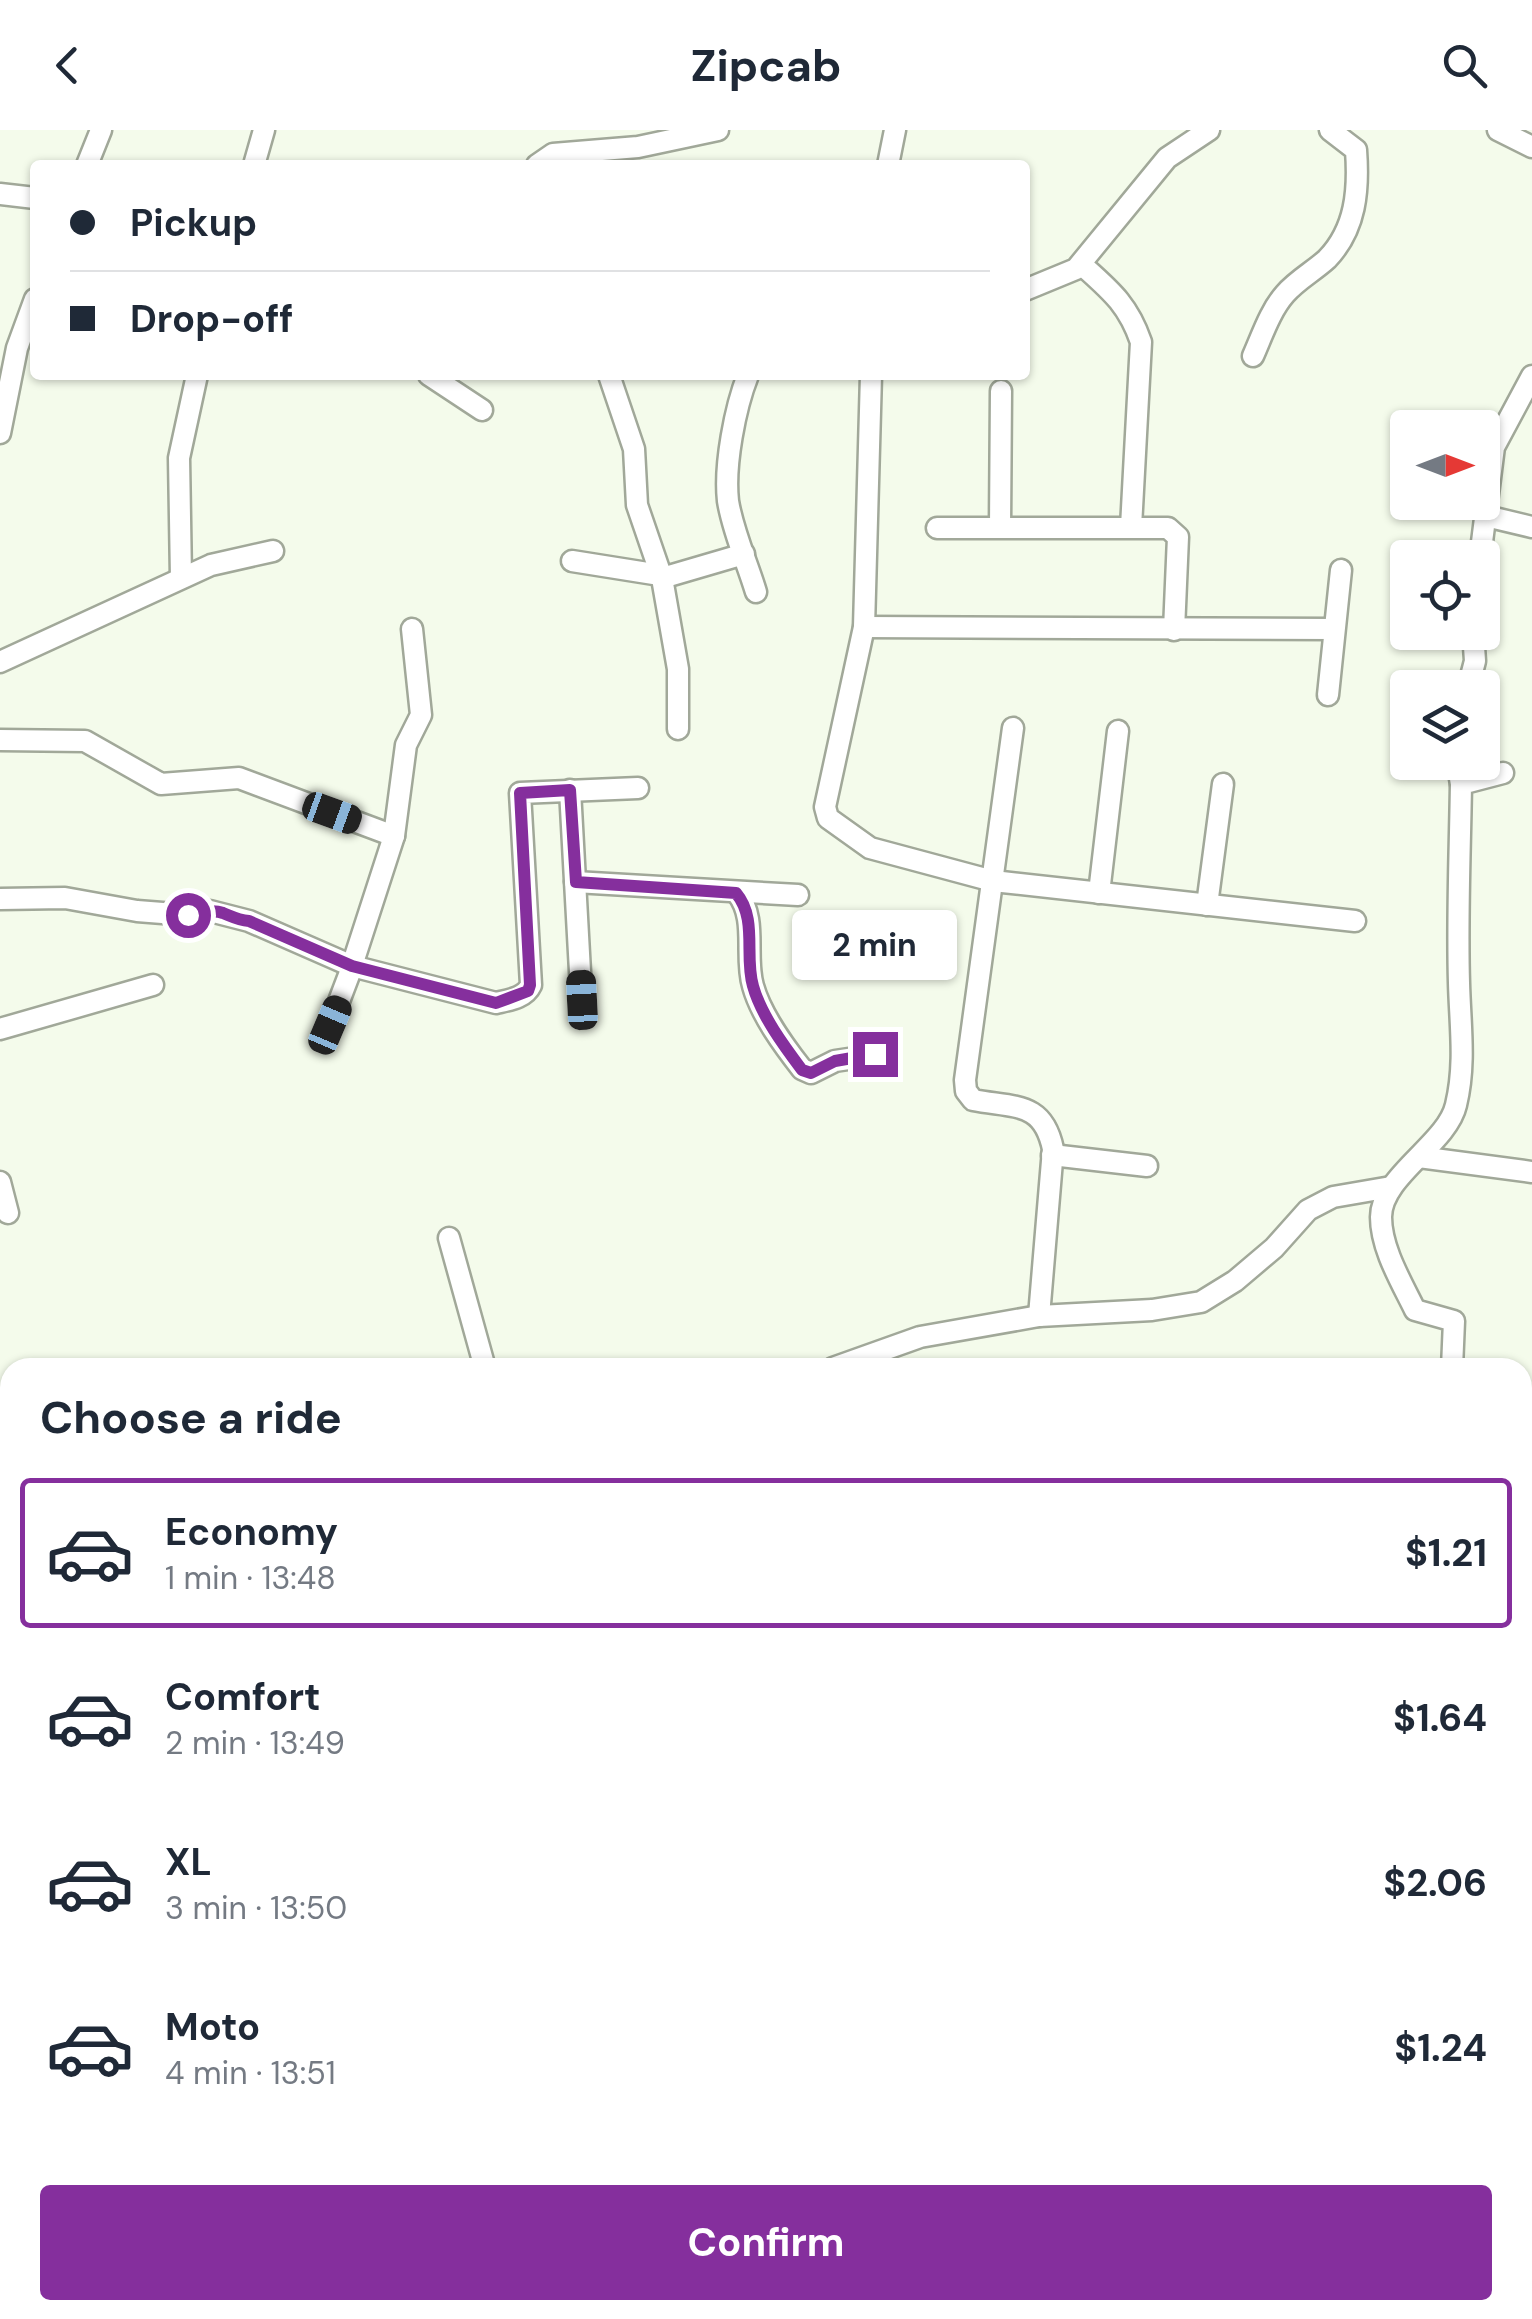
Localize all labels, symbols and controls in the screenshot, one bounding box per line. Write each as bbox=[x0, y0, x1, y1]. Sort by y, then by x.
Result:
text: Zipcab bbox=[691, 36, 841, 95]
icon: back bbox=[40, 38, 95, 93]
icon: search bbox=[1437, 38, 1492, 93]
text: Pickup bbox=[130, 198, 257, 248]
text: Drop-off bbox=[130, 294, 293, 344]
north arrow bbox=[1390, 410, 1500, 520]
map controls bbox=[1390, 410, 1500, 780]
button: locate bbox=[1390, 540, 1500, 650]
button: layers bbox=[1390, 670, 1500, 780]
car bbox=[299, 789, 365, 837]
route start bbox=[166, 893, 211, 938]
callout: 2 min bbox=[792, 909, 958, 979]
text: 2 min bbox=[832, 924, 917, 966]
car bbox=[565, 969, 599, 1031]
car bbox=[304, 992, 356, 1058]
route end bbox=[853, 1032, 898, 1077]
text: Choose a ride bbox=[40, 1388, 342, 1447]
text: Economy bbox=[165, 1507, 338, 1557]
icon: car bbox=[45, 1508, 135, 1598]
text: $1.21 bbox=[1405, 1528, 1487, 1578]
text: 1 min · 13:48 bbox=[165, 1557, 336, 1599]
text: Comfort bbox=[165, 1672, 321, 1722]
icon: car bbox=[45, 1673, 135, 1763]
text: $1.64 bbox=[1393, 1693, 1487, 1743]
text: 2 min · 13:49 bbox=[165, 1722, 345, 1764]
text: XL bbox=[165, 1837, 212, 1887]
icon: car bbox=[45, 1838, 135, 1928]
text: $2.06 bbox=[1383, 1858, 1487, 1908]
text: 3 min · 13:50 bbox=[165, 1887, 347, 1929]
text: Moto bbox=[165, 2002, 260, 2052]
icon: car bbox=[45, 2003, 135, 2093]
text: $1.24 bbox=[1394, 2023, 1487, 2073]
text: 4 min · 13:51 bbox=[165, 2052, 336, 2094]
button: Confirm bbox=[40, 2185, 1492, 2300]

